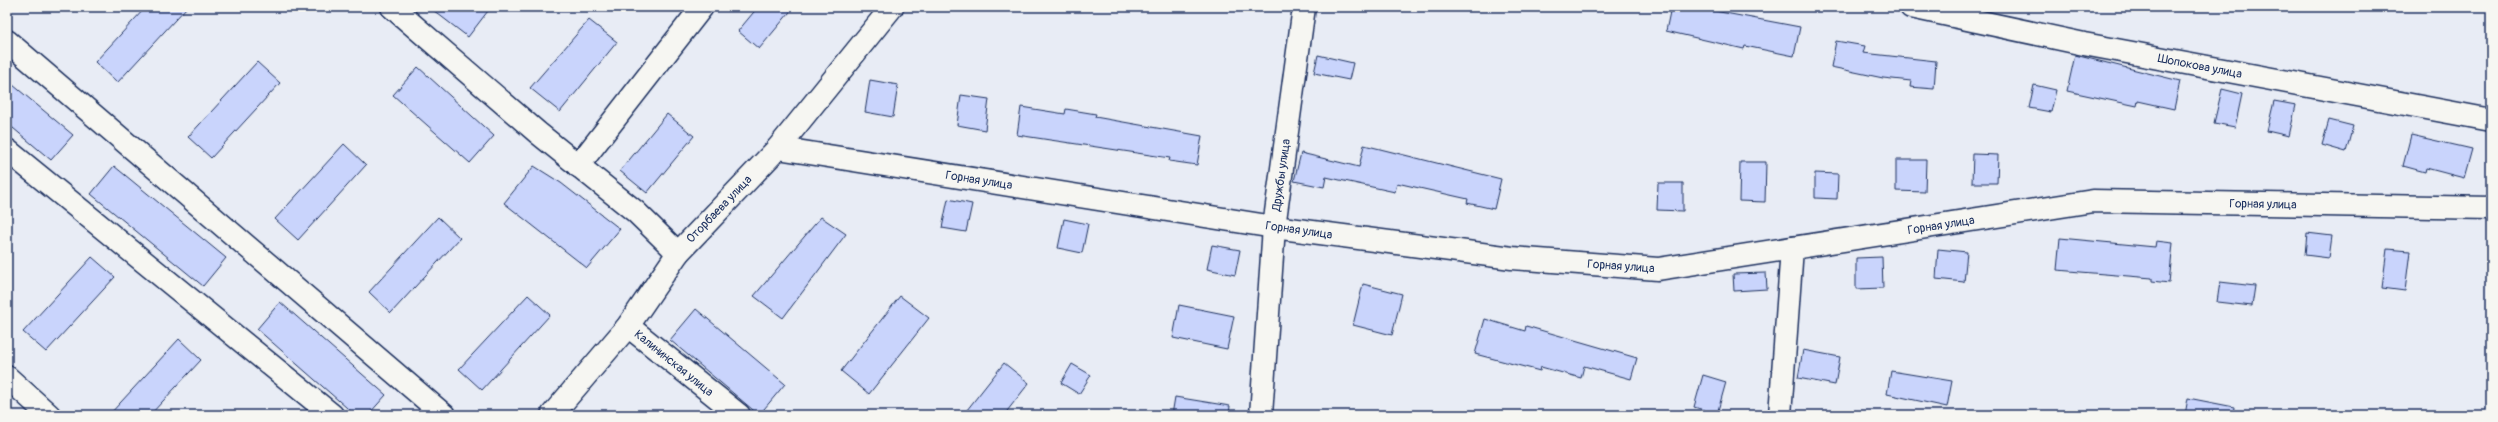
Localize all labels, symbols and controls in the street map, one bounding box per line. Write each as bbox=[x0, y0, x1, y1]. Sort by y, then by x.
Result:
street label: Шопокова улица bbox=[2157, 51, 2244, 82]
street label: Дружбы улица bbox=[1269, 138, 1294, 213]
street label: Горная улица bbox=[944, 168, 1014, 193]
street label: Оторбаева улица bbox=[683, 172, 756, 246]
street label: Горная улица bbox=[2229, 196, 2297, 213]
street label: Горная улица bbox=[1907, 213, 1976, 238]
street label: Горная улица bbox=[1264, 218, 1334, 243]
street label: Горная улица bbox=[1587, 257, 1656, 276]
street label: Калининская улица bbox=[631, 327, 717, 400]

